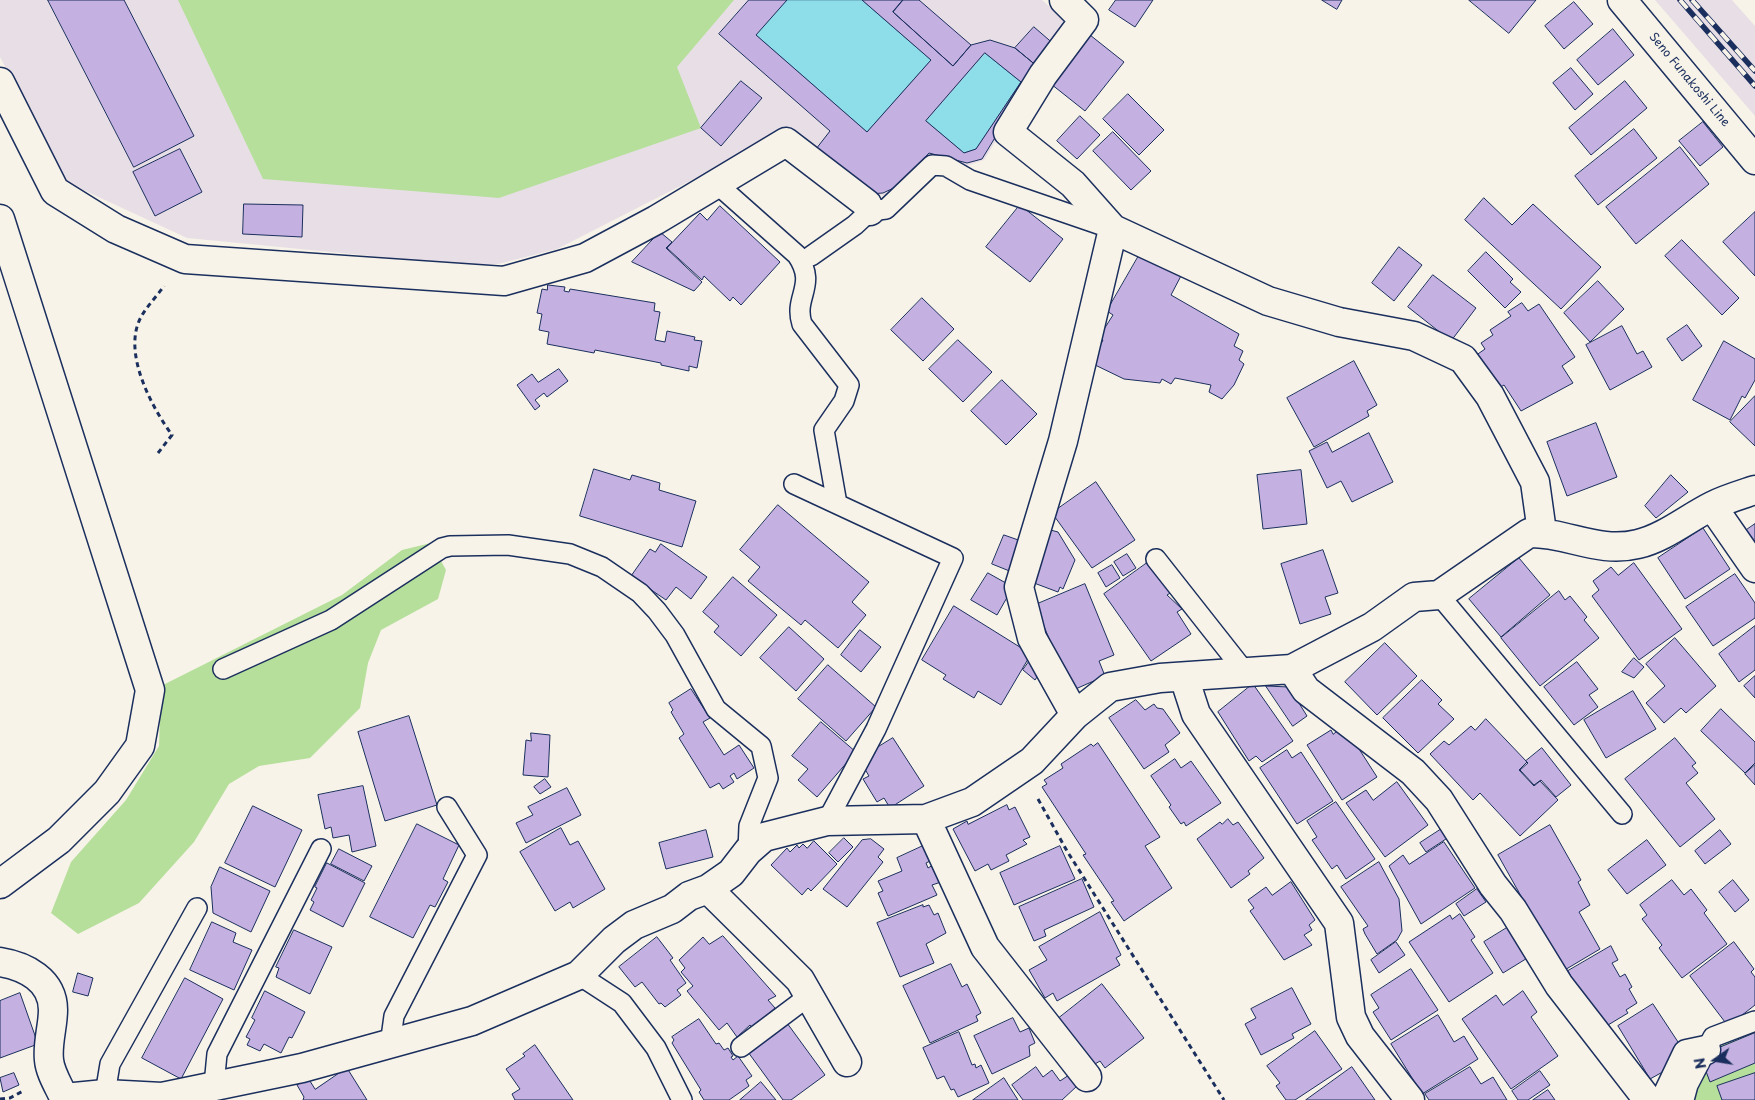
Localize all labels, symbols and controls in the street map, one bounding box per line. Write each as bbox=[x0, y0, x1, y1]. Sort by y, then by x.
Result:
street label: Seno Funakoshi Line bbox=[1645, 30, 1733, 130]
north arrow bbox=[1690, 1035, 1740, 1085]
text: N bbox=[1688, 1056, 1711, 1071]

